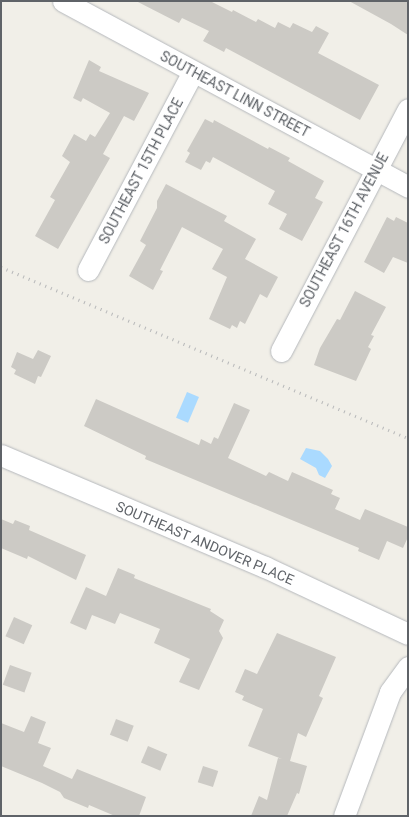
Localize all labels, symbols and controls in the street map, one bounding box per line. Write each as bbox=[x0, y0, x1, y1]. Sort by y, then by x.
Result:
street label: SOUTHEAST LINN STREET bbox=[157, 47, 313, 141]
street label: SOUTHEAST 15TH PLACE bbox=[95, 95, 187, 247]
street label: SOUTHEAST 16TH AVENUE bbox=[296, 150, 392, 310]
street label: SOUTHEAST ANDOVER PLACE bbox=[113, 498, 297, 588]

